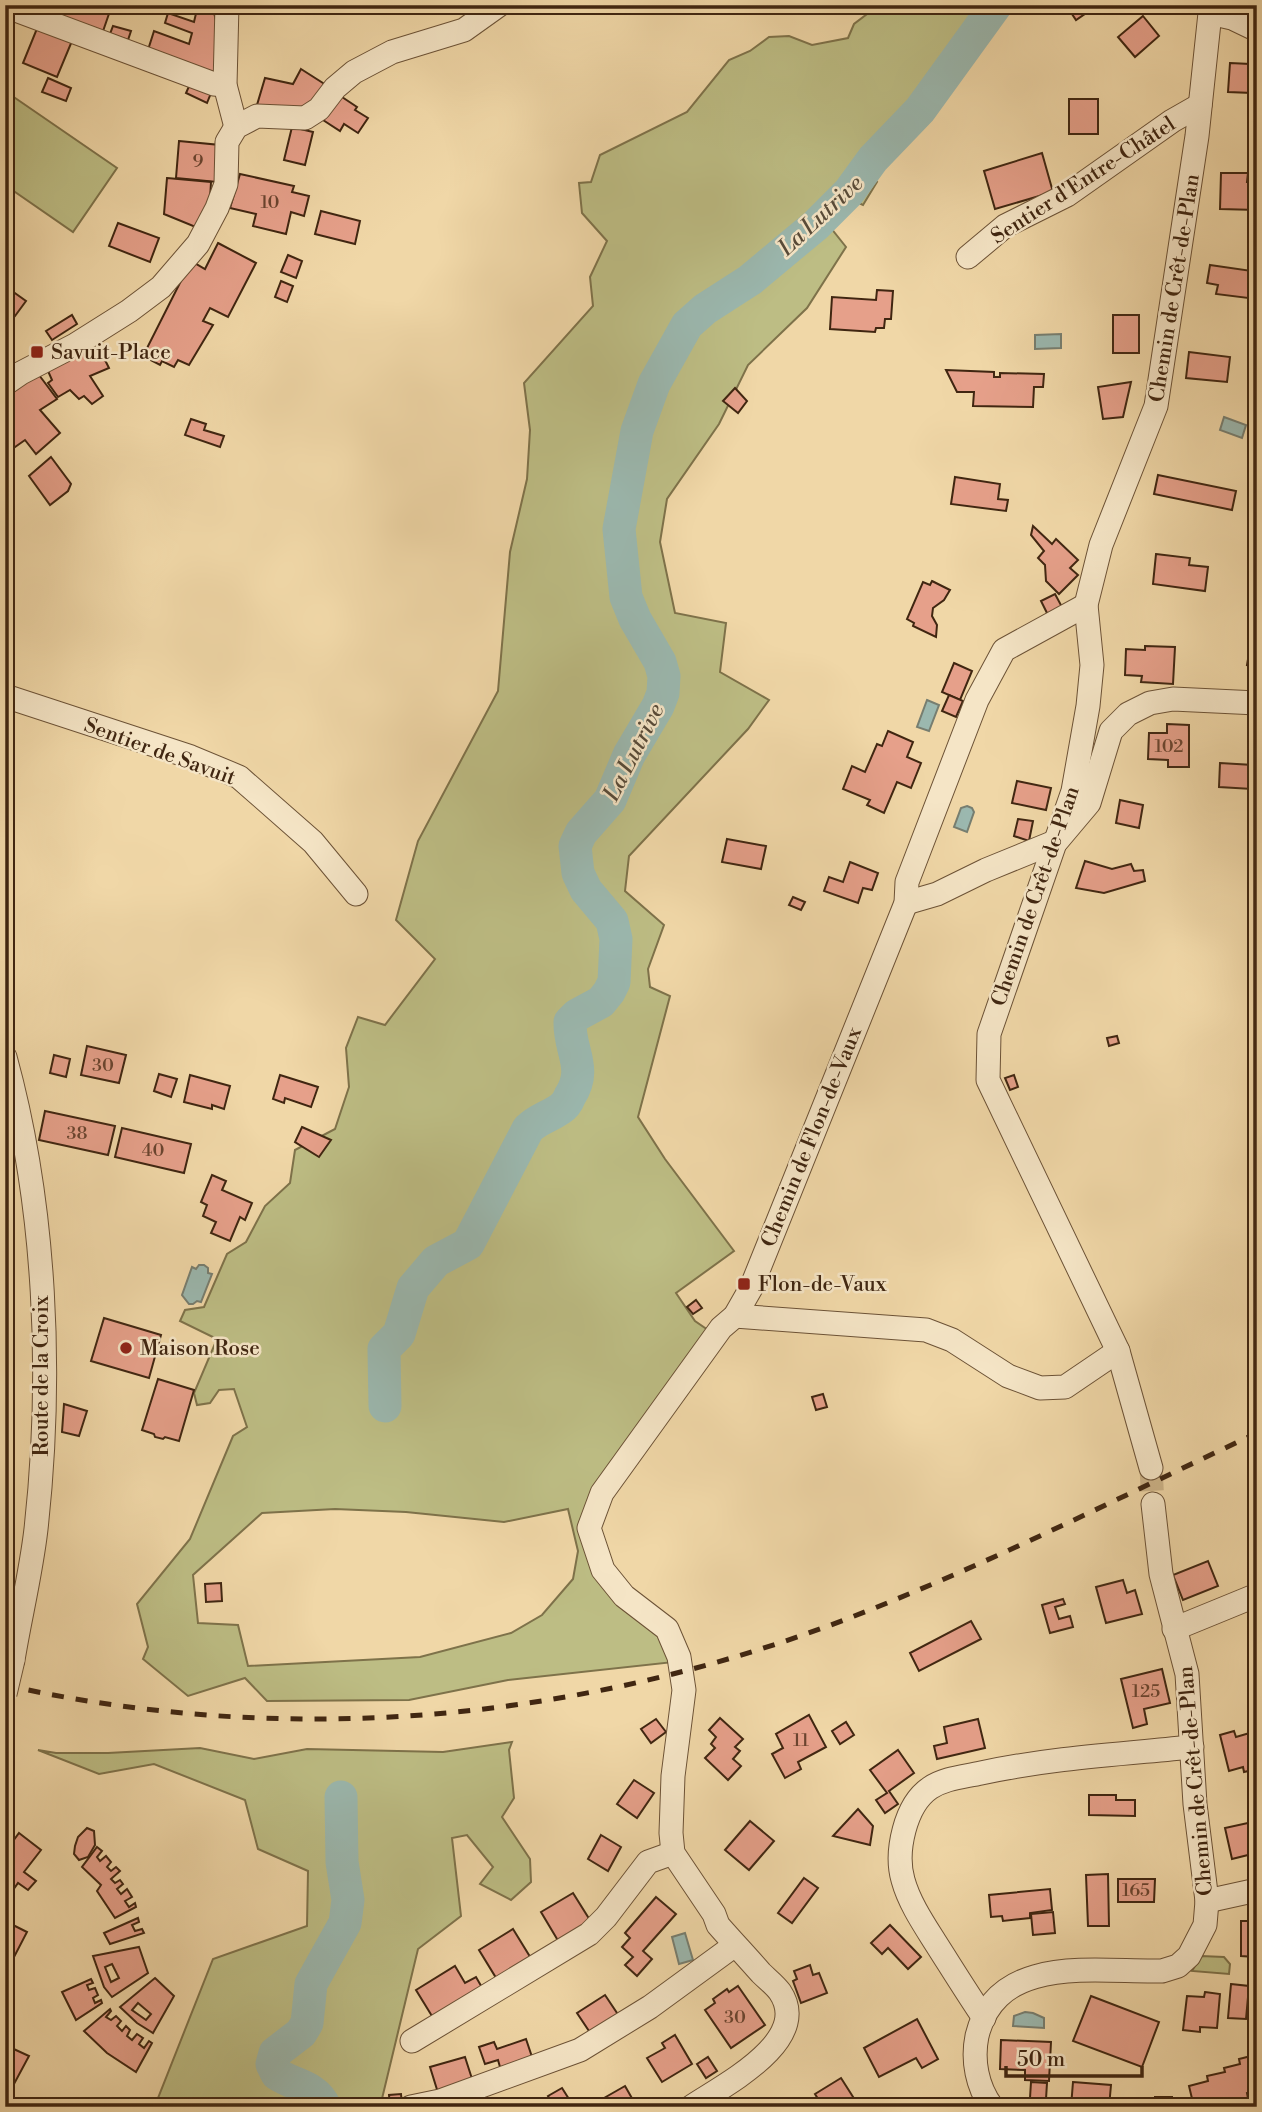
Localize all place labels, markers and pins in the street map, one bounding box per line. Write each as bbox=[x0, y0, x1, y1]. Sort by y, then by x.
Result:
place label: Savuit-Place bbox=[51, 340, 171, 366]
marker: Savuit-Place bbox=[29, 344, 45, 360]
place label: Flon-de-Vaux bbox=[758, 1272, 887, 1298]
marker: Flon-de-Vaux bbox=[736, 1276, 752, 1292]
place label: Maison Rose bbox=[140, 1336, 260, 1362]
marker: Maison Rose bbox=[118, 1340, 134, 1356]

